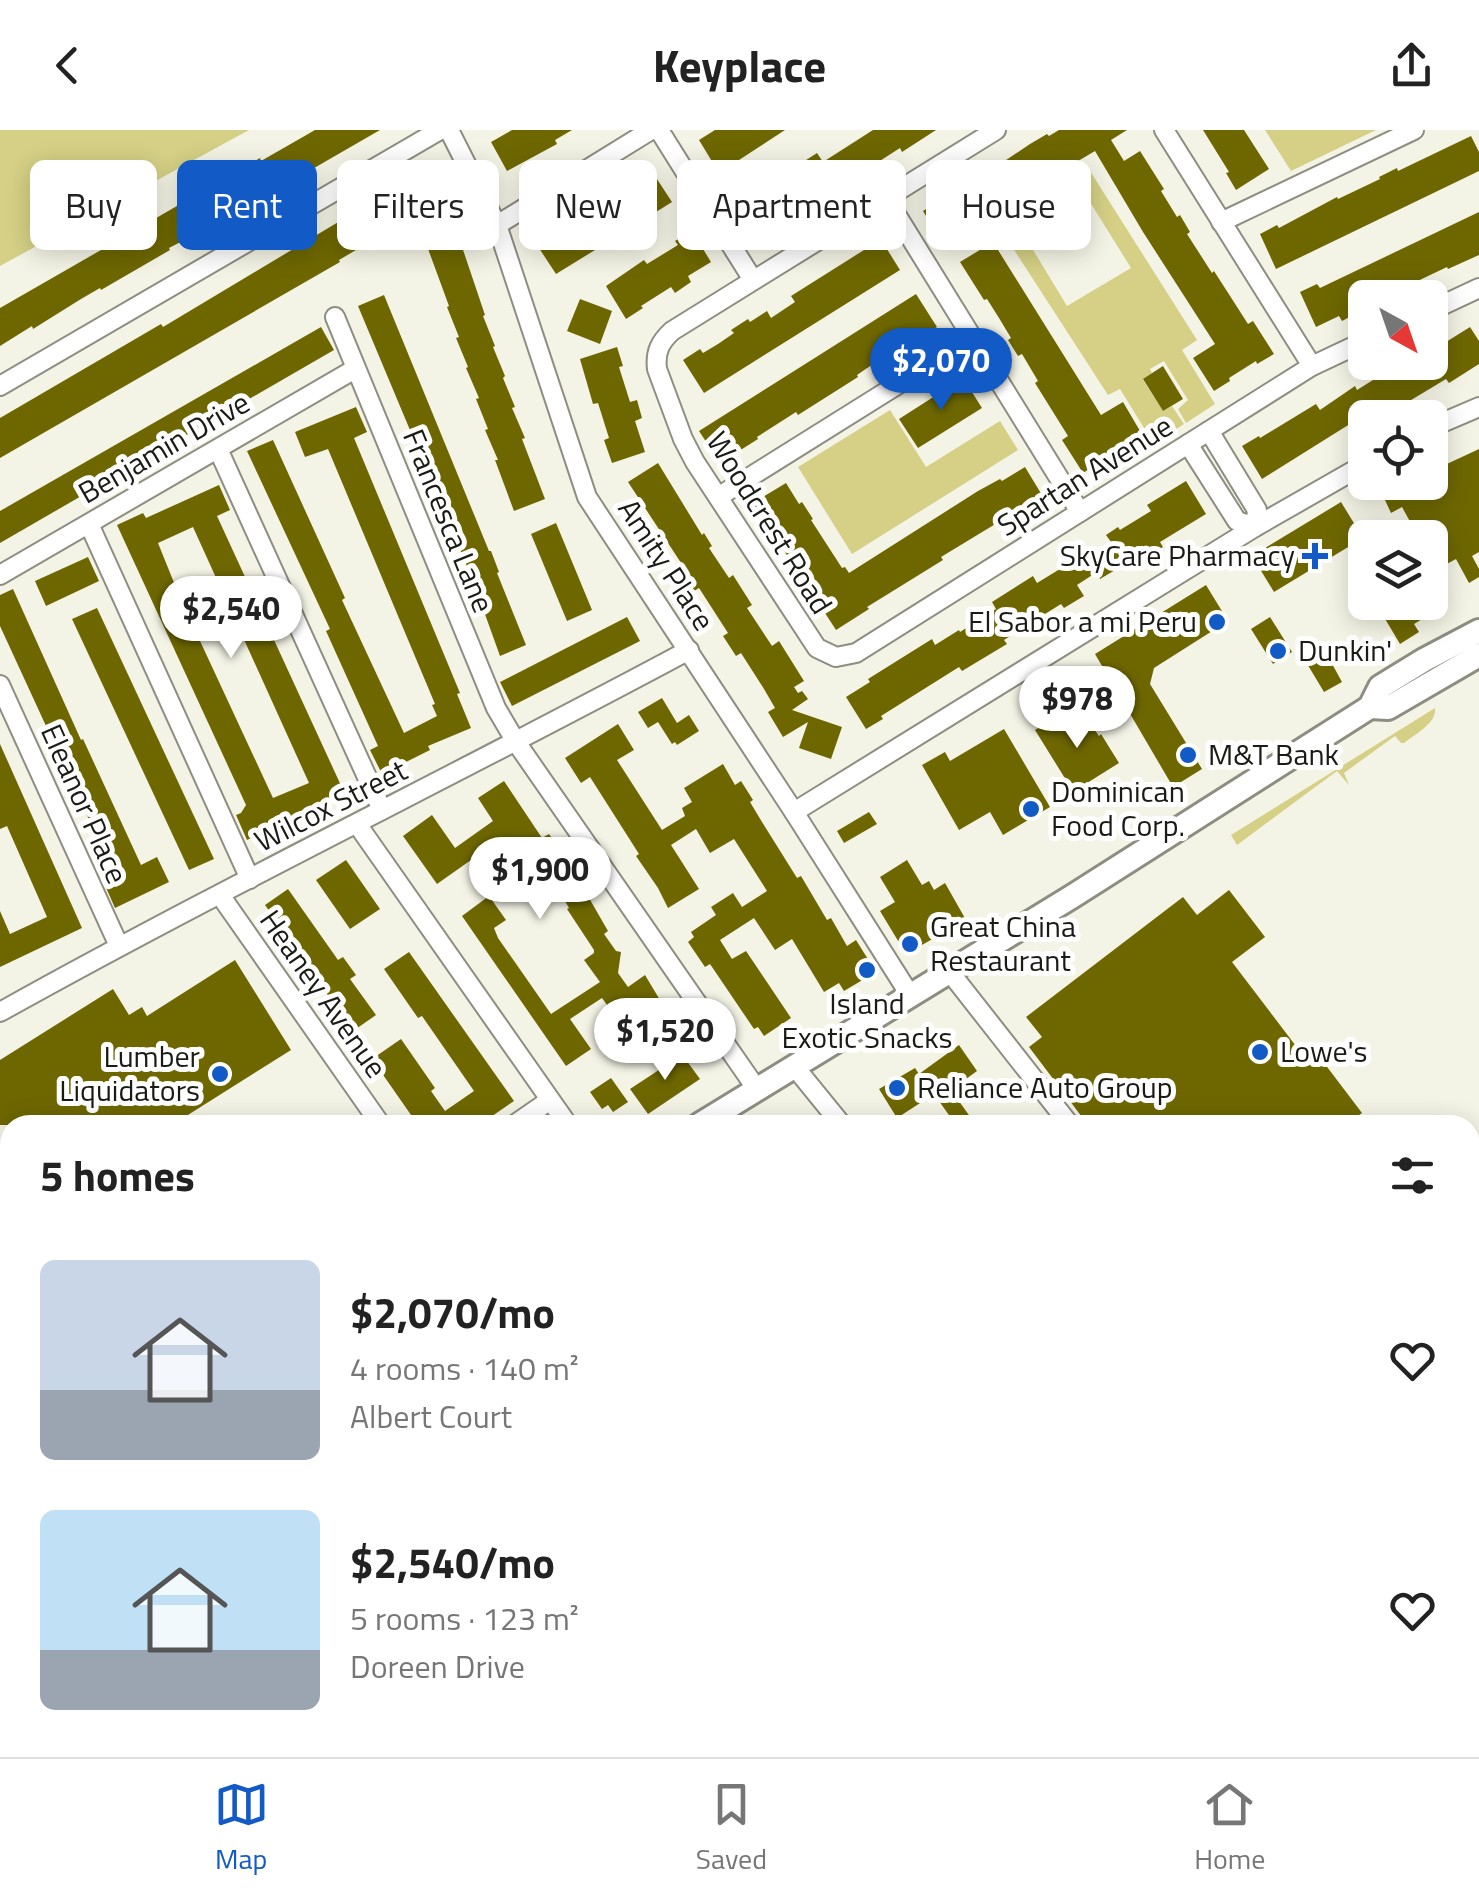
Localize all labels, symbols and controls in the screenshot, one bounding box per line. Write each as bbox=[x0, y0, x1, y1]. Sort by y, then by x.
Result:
text: Keyplace bbox=[653, 31, 826, 99]
icon: back bbox=[40, 38, 95, 93]
icon: share bbox=[1384, 38, 1439, 93]
chip: Buy bbox=[30, 160, 157, 250]
chip: Rent bbox=[177, 160, 317, 250]
chip: Filters bbox=[337, 160, 499, 250]
chip: New bbox=[519, 160, 657, 250]
chip: Apartment bbox=[677, 160, 906, 250]
chip: House bbox=[926, 160, 1091, 250]
north arrow bbox=[1348, 280, 1448, 380]
map controls bbox=[1348, 280, 1448, 620]
pin: $2,070 bbox=[860, 328, 1022, 413]
text: $2,070 bbox=[892, 336, 990, 384]
street label: Benjamin Drive bbox=[69, 379, 258, 515]
button: locate bbox=[1348, 400, 1448, 500]
street label: Spartan Avenue bbox=[988, 403, 1181, 548]
street label: Francesca Lane bbox=[391, 422, 507, 619]
street label: Woodcrest Road bbox=[695, 422, 844, 623]
street label: Amity Place bbox=[607, 489, 727, 639]
button: layers bbox=[1348, 520, 1448, 620]
place label: SkyCare Pharmacy bbox=[1060, 532, 1295, 578]
marker: SkyCare Pharmacy bbox=[1304, 545, 1326, 567]
pin: $2,540 bbox=[150, 576, 312, 661]
text: $2,540 bbox=[182, 584, 280, 632]
place label: El Sabor a mi Peru bbox=[968, 598, 1197, 644]
marker: El Sabor a mi Peru bbox=[1206, 611, 1228, 633]
place label: Dunkin' bbox=[1298, 627, 1392, 673]
marker: Dunkin' bbox=[1267, 640, 1289, 662]
pin: $978 bbox=[1018, 666, 1136, 751]
text: $978 bbox=[1041, 674, 1113, 722]
street label: Eleanor Place bbox=[29, 716, 141, 891]
place label: M&T Bank bbox=[1208, 731, 1339, 777]
marker: M&T Bank bbox=[1177, 744, 1199, 766]
street label: Wilcox Street bbox=[246, 747, 415, 863]
place label: Dominican Food Corp. bbox=[1051, 768, 1185, 848]
marker: Dominican Food Corp. bbox=[1020, 798, 1042, 820]
pin: $1,900 bbox=[459, 837, 621, 922]
text: $1,900 bbox=[491, 845, 589, 893]
street label: Heaney Avenue bbox=[249, 900, 399, 1087]
place label: Great China Restaurant bbox=[930, 903, 1076, 983]
marker: Great China Restaurant bbox=[899, 933, 921, 955]
marker: Island Exotic Snacks bbox=[856, 959, 878, 981]
place label: Island Exotic Snacks bbox=[781, 980, 953, 1060]
pin: $1,520 bbox=[584, 998, 746, 1083]
text: $1,520 bbox=[616, 1006, 714, 1054]
place label: Lowe's bbox=[1280, 1028, 1367, 1074]
place label: Lumber Liquidators bbox=[59, 1033, 200, 1113]
marker: Lowe's bbox=[1249, 1041, 1271, 1063]
marker: Lumber Liquidators bbox=[209, 1063, 231, 1085]
place label: Reliance Auto Group bbox=[917, 1064, 1173, 1110]
marker: Reliance Auto Group bbox=[886, 1077, 908, 1099]
text: 5 homes bbox=[40, 1143, 195, 1207]
icon: filters bbox=[1385, 1148, 1440, 1203]
text: $2,070/mo bbox=[350, 1280, 555, 1344]
icon: home bbox=[120, 1300, 240, 1420]
icon: heart bbox=[1385, 1333, 1440, 1388]
text: 4 rooms · 140 m² bbox=[350, 1344, 579, 1392]
text: Albert Court bbox=[350, 1392, 512, 1440]
text: $2,540/mo bbox=[350, 1530, 555, 1594]
icon: home bbox=[120, 1550, 240, 1670]
icon: heart bbox=[1385, 1583, 1440, 1638]
text: 5 rooms · 123 m² bbox=[350, 1594, 579, 1642]
text: Doreen Drive bbox=[350, 1642, 525, 1690]
tab: Map bbox=[214, 1777, 269, 1880]
tab: Saved bbox=[696, 1777, 767, 1880]
tab: Home bbox=[1194, 1777, 1265, 1880]

